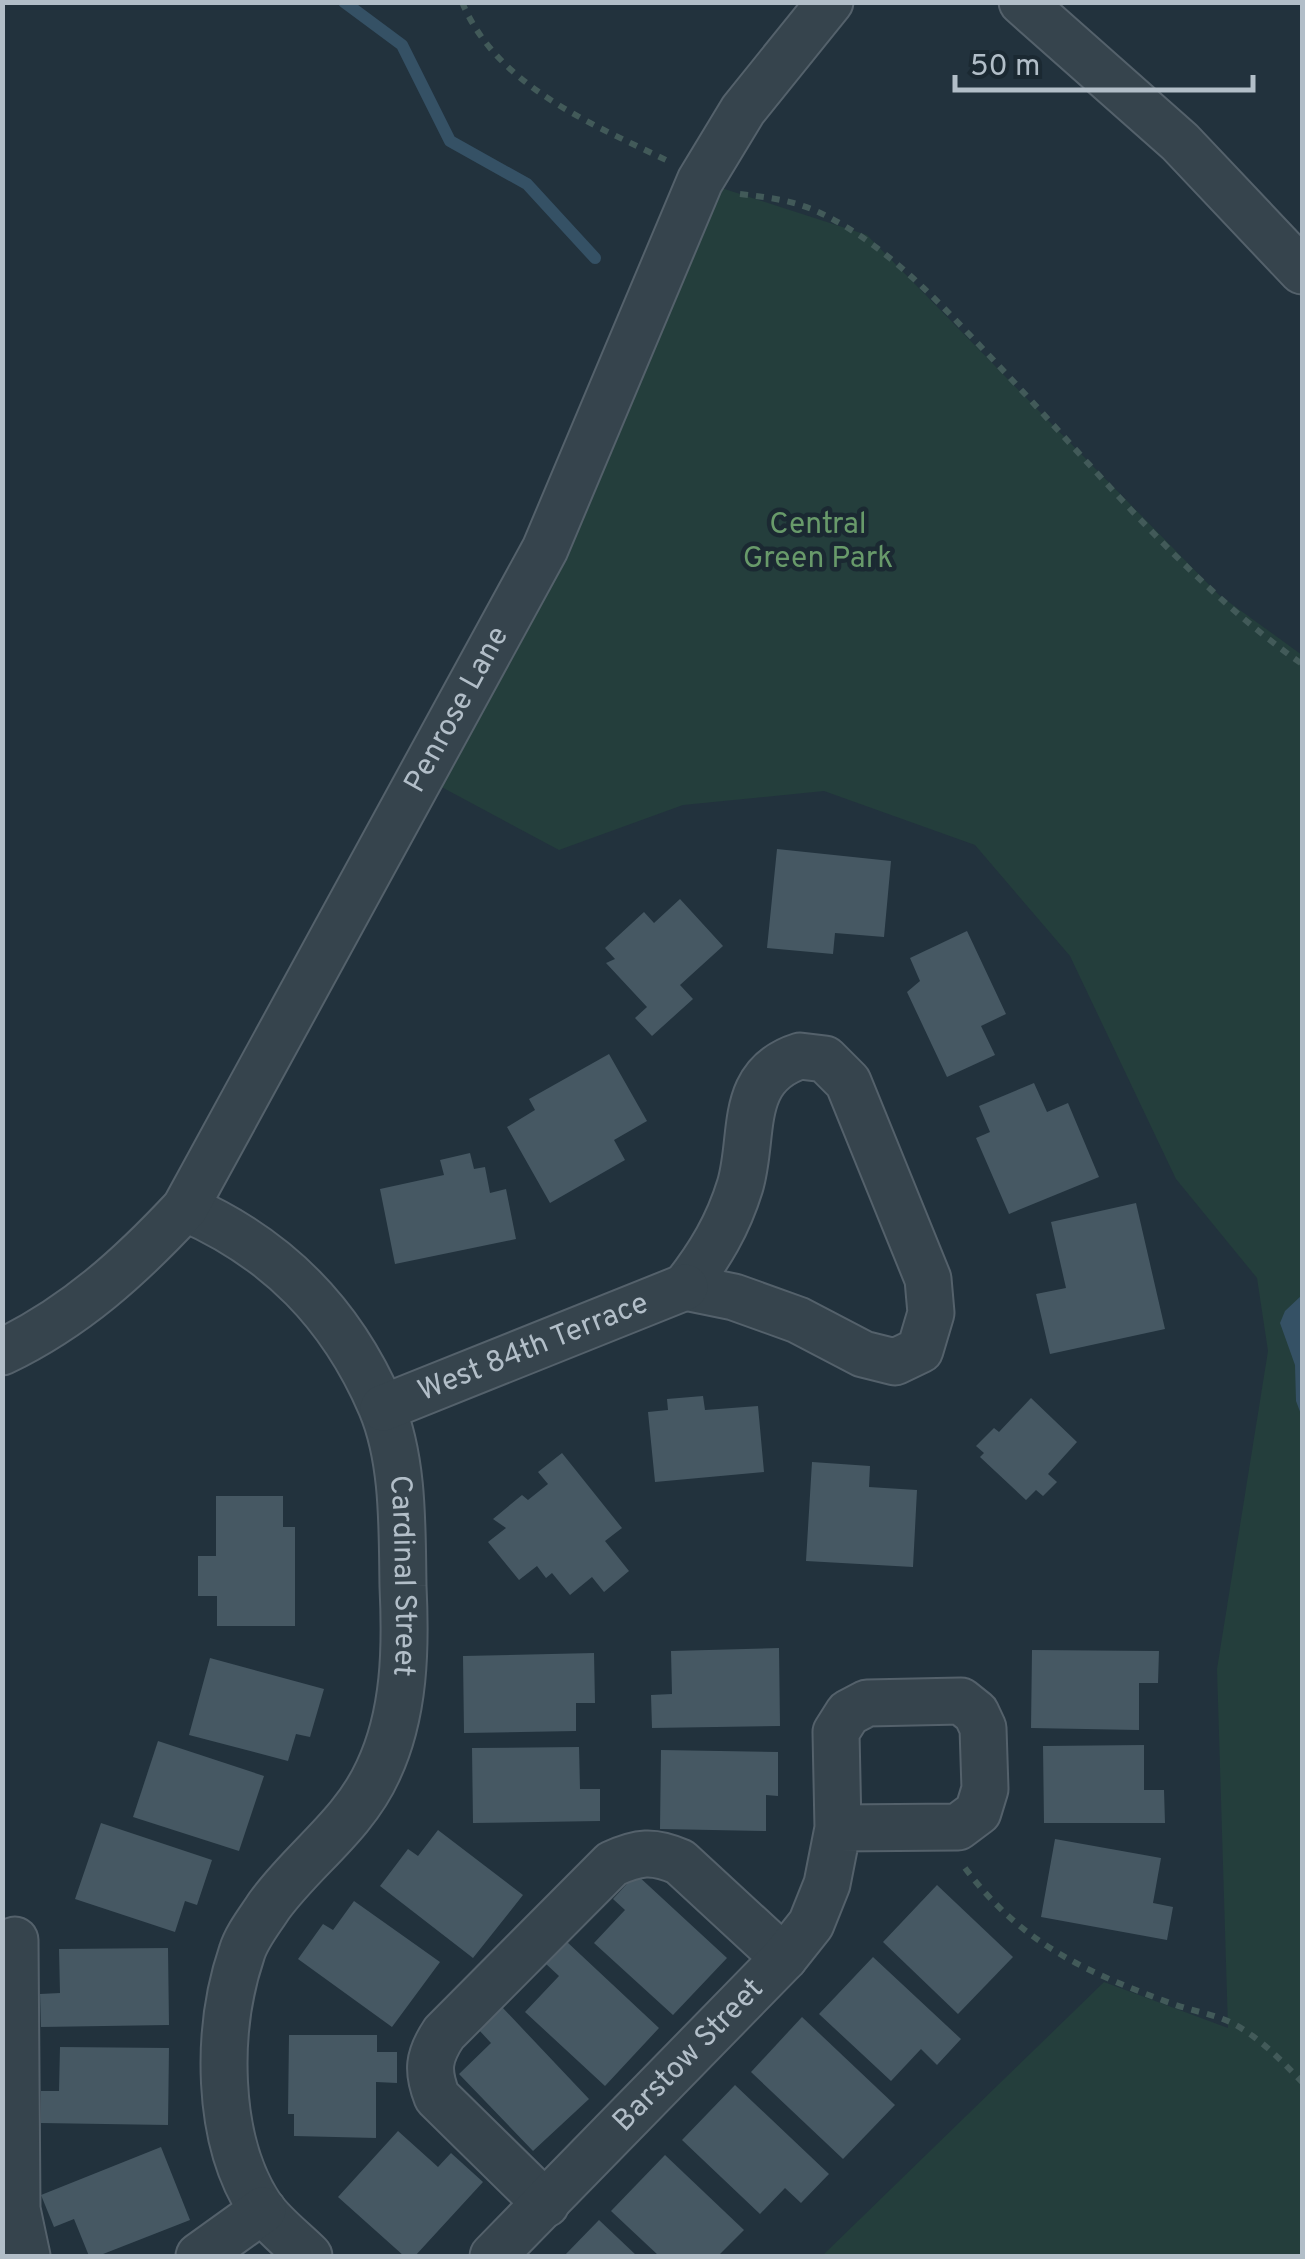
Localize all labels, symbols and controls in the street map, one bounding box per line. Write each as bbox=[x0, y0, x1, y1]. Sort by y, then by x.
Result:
scale bar bbox=[955, 30, 1252, 92]
text: 50 m bbox=[970, 49, 1040, 86]
park label: Central Green Park bbox=[743, 507, 893, 578]
street label: Penrose Lane bbox=[397, 620, 517, 799]
street label: West 84th Terrace bbox=[413, 1285, 654, 1410]
street label: Cardinal Street bbox=[380, 1473, 423, 1678]
street label: Barstow Street bbox=[606, 1971, 772, 2140]

